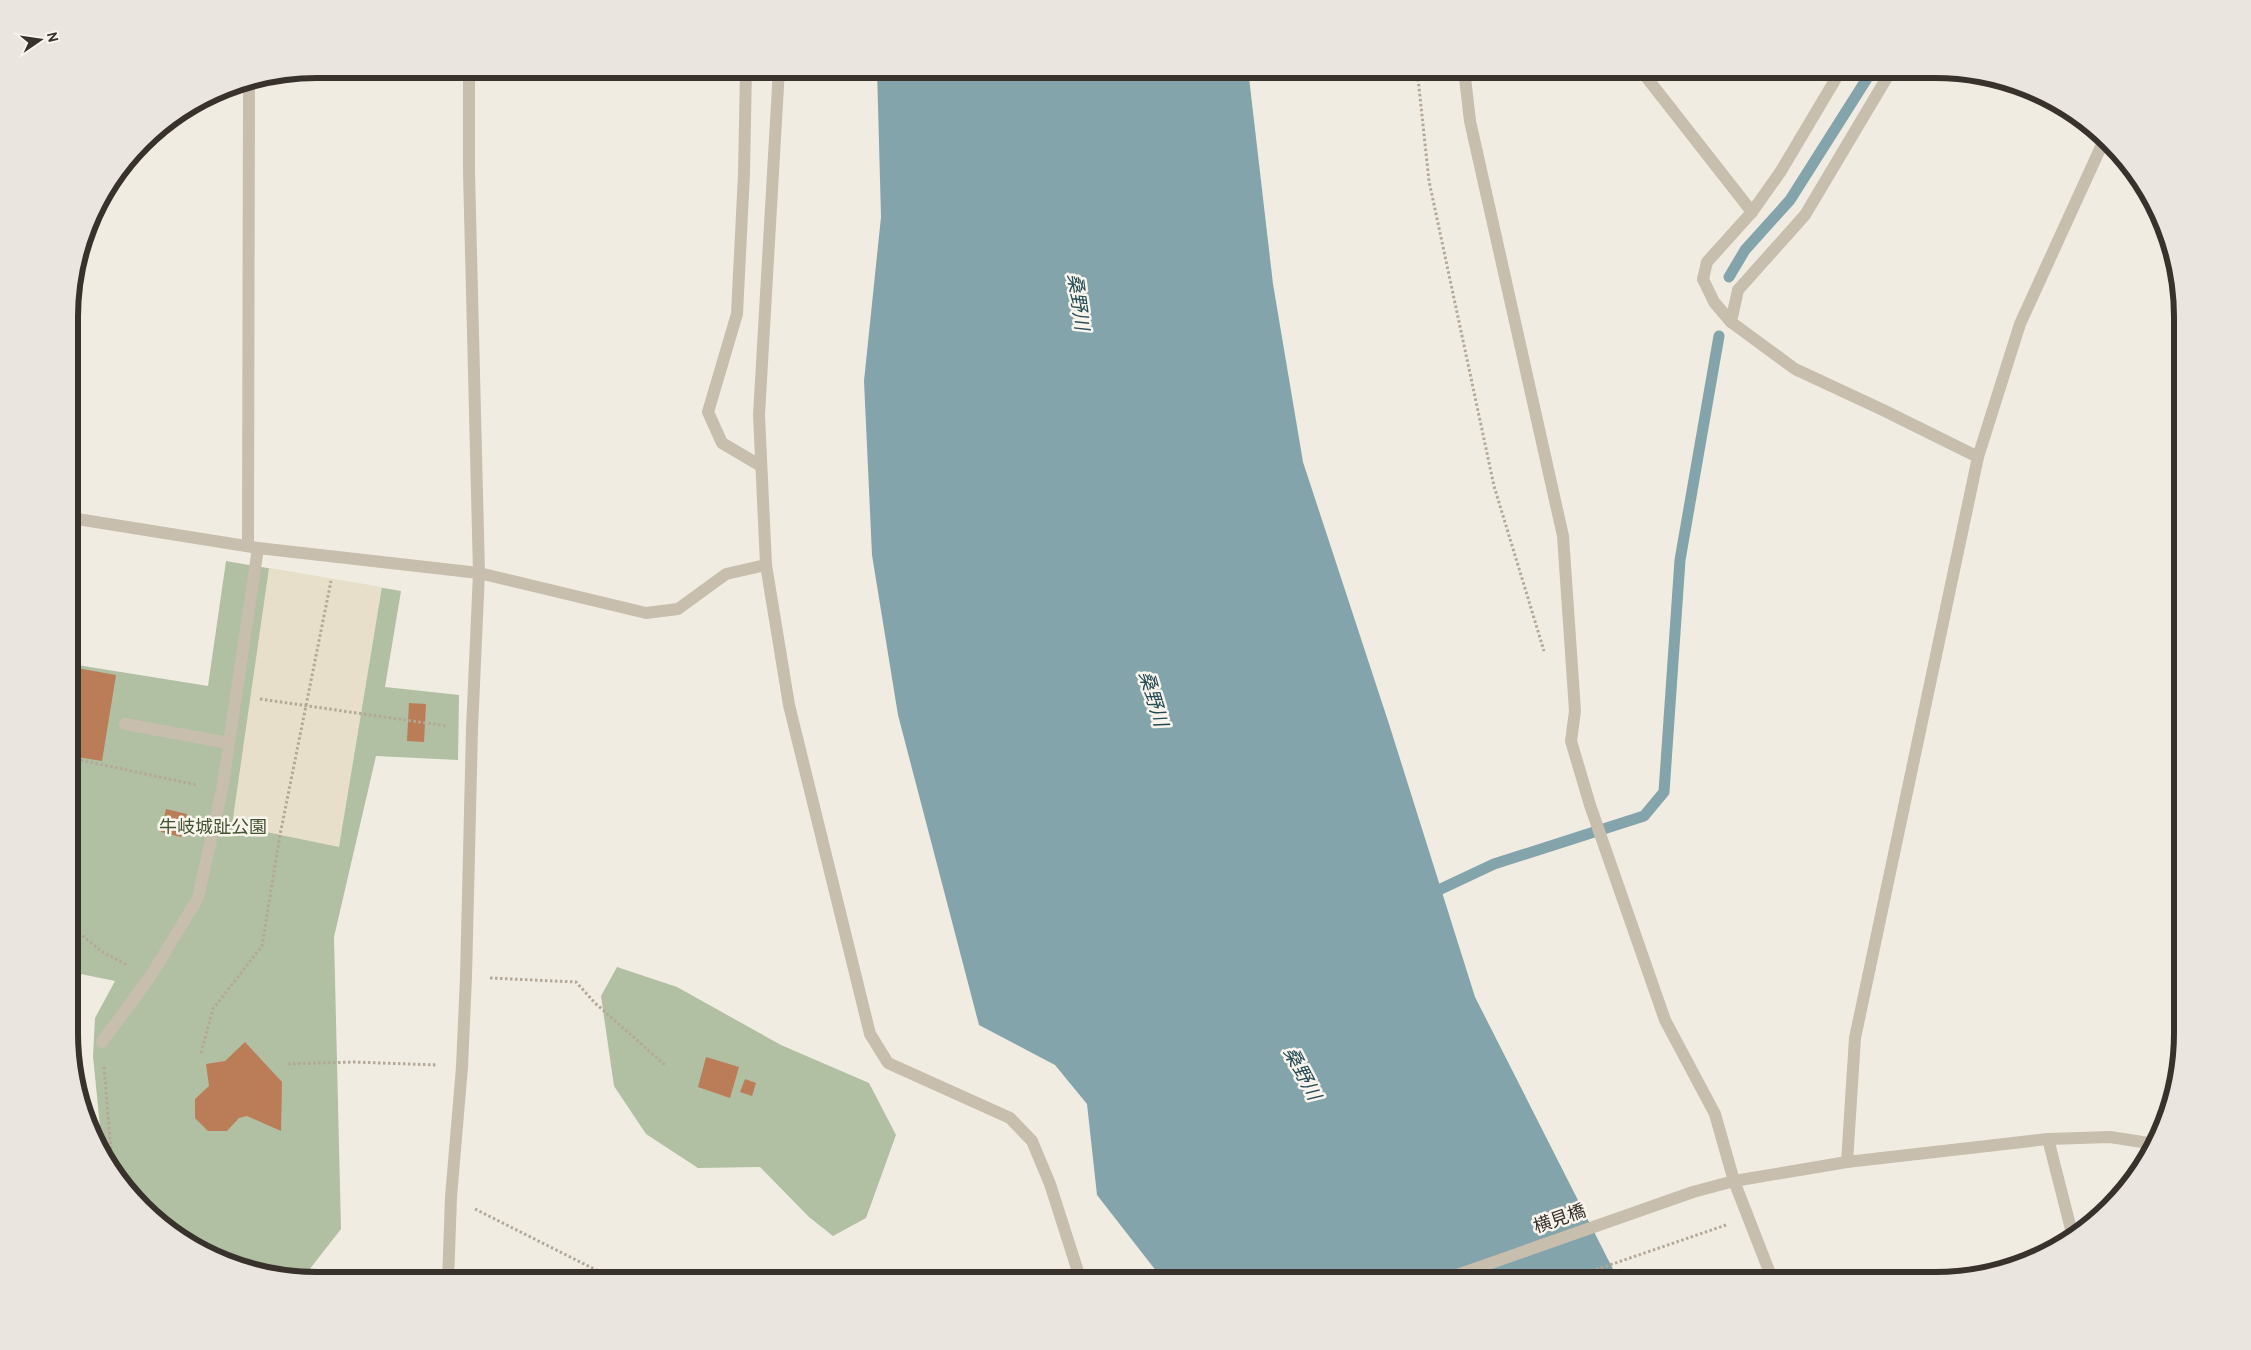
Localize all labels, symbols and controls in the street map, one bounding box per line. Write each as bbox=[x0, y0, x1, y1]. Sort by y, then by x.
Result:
north arrow bbox=[15, 15, 65, 65]
text: N bbox=[42, 31, 61, 44]
water label: 桑野川 bbox=[1061, 272, 1093, 334]
water label: 桑野川 bbox=[1132, 668, 1172, 732]
park label: 牛岐城趾公園 bbox=[159, 817, 267, 840]
water label: 桑野川 bbox=[1277, 1043, 1326, 1107]
street label: 横見橋 bbox=[1531, 1200, 1589, 1240]

